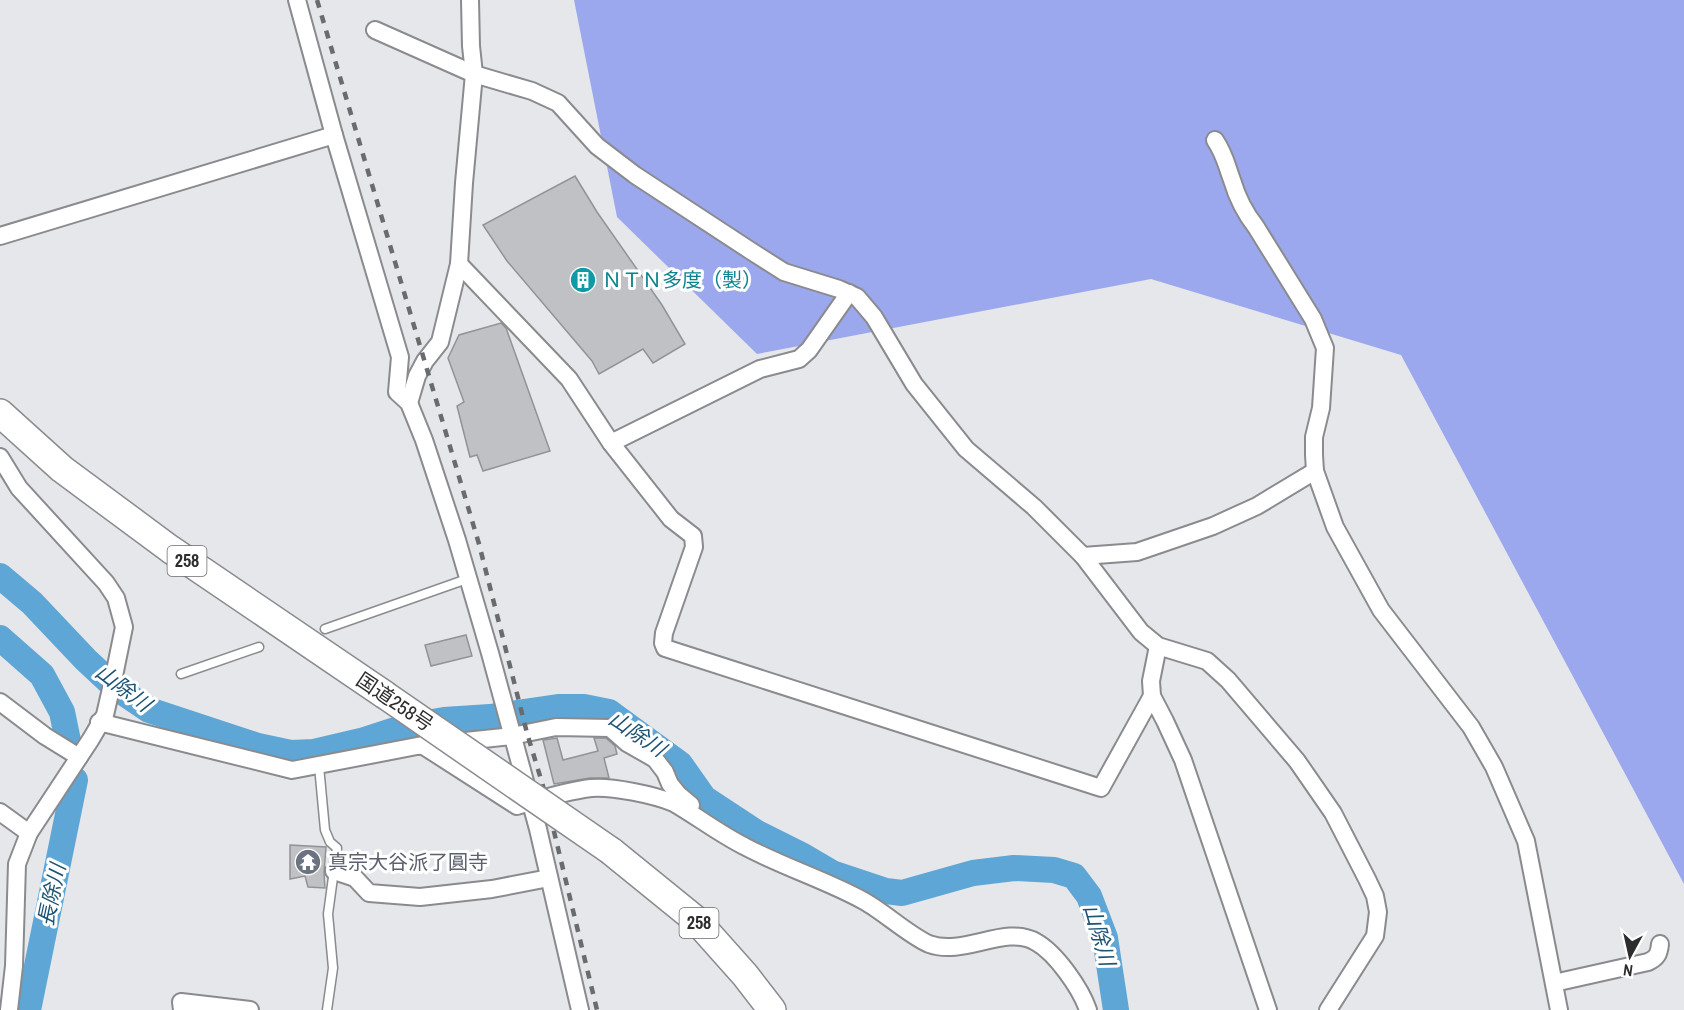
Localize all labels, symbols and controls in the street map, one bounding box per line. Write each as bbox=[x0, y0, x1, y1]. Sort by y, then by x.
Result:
building icon: ＮＴＮ多度（製） bbox=[568, 265, 598, 295]
place label: ＮＴＮ多度（製） bbox=[602, 266, 762, 293]
road number: 258 bbox=[168, 546, 207, 576]
water label: 山除川 bbox=[89, 657, 159, 719]
street label: 国道258号 bbox=[352, 666, 439, 737]
water label: 山除川 bbox=[603, 704, 673, 764]
temple icon: 真宗大谷派了圓寺 bbox=[293, 847, 323, 877]
place label: 真宗大谷派了圓寺 bbox=[328, 848, 488, 875]
water label: 長除川 bbox=[31, 859, 73, 929]
water label: 山除川 bbox=[1077, 901, 1123, 971]
road number: 258 bbox=[680, 908, 718, 938]
north arrow bbox=[1600, 926, 1660, 986]
text: N bbox=[1622, 959, 1634, 982]

